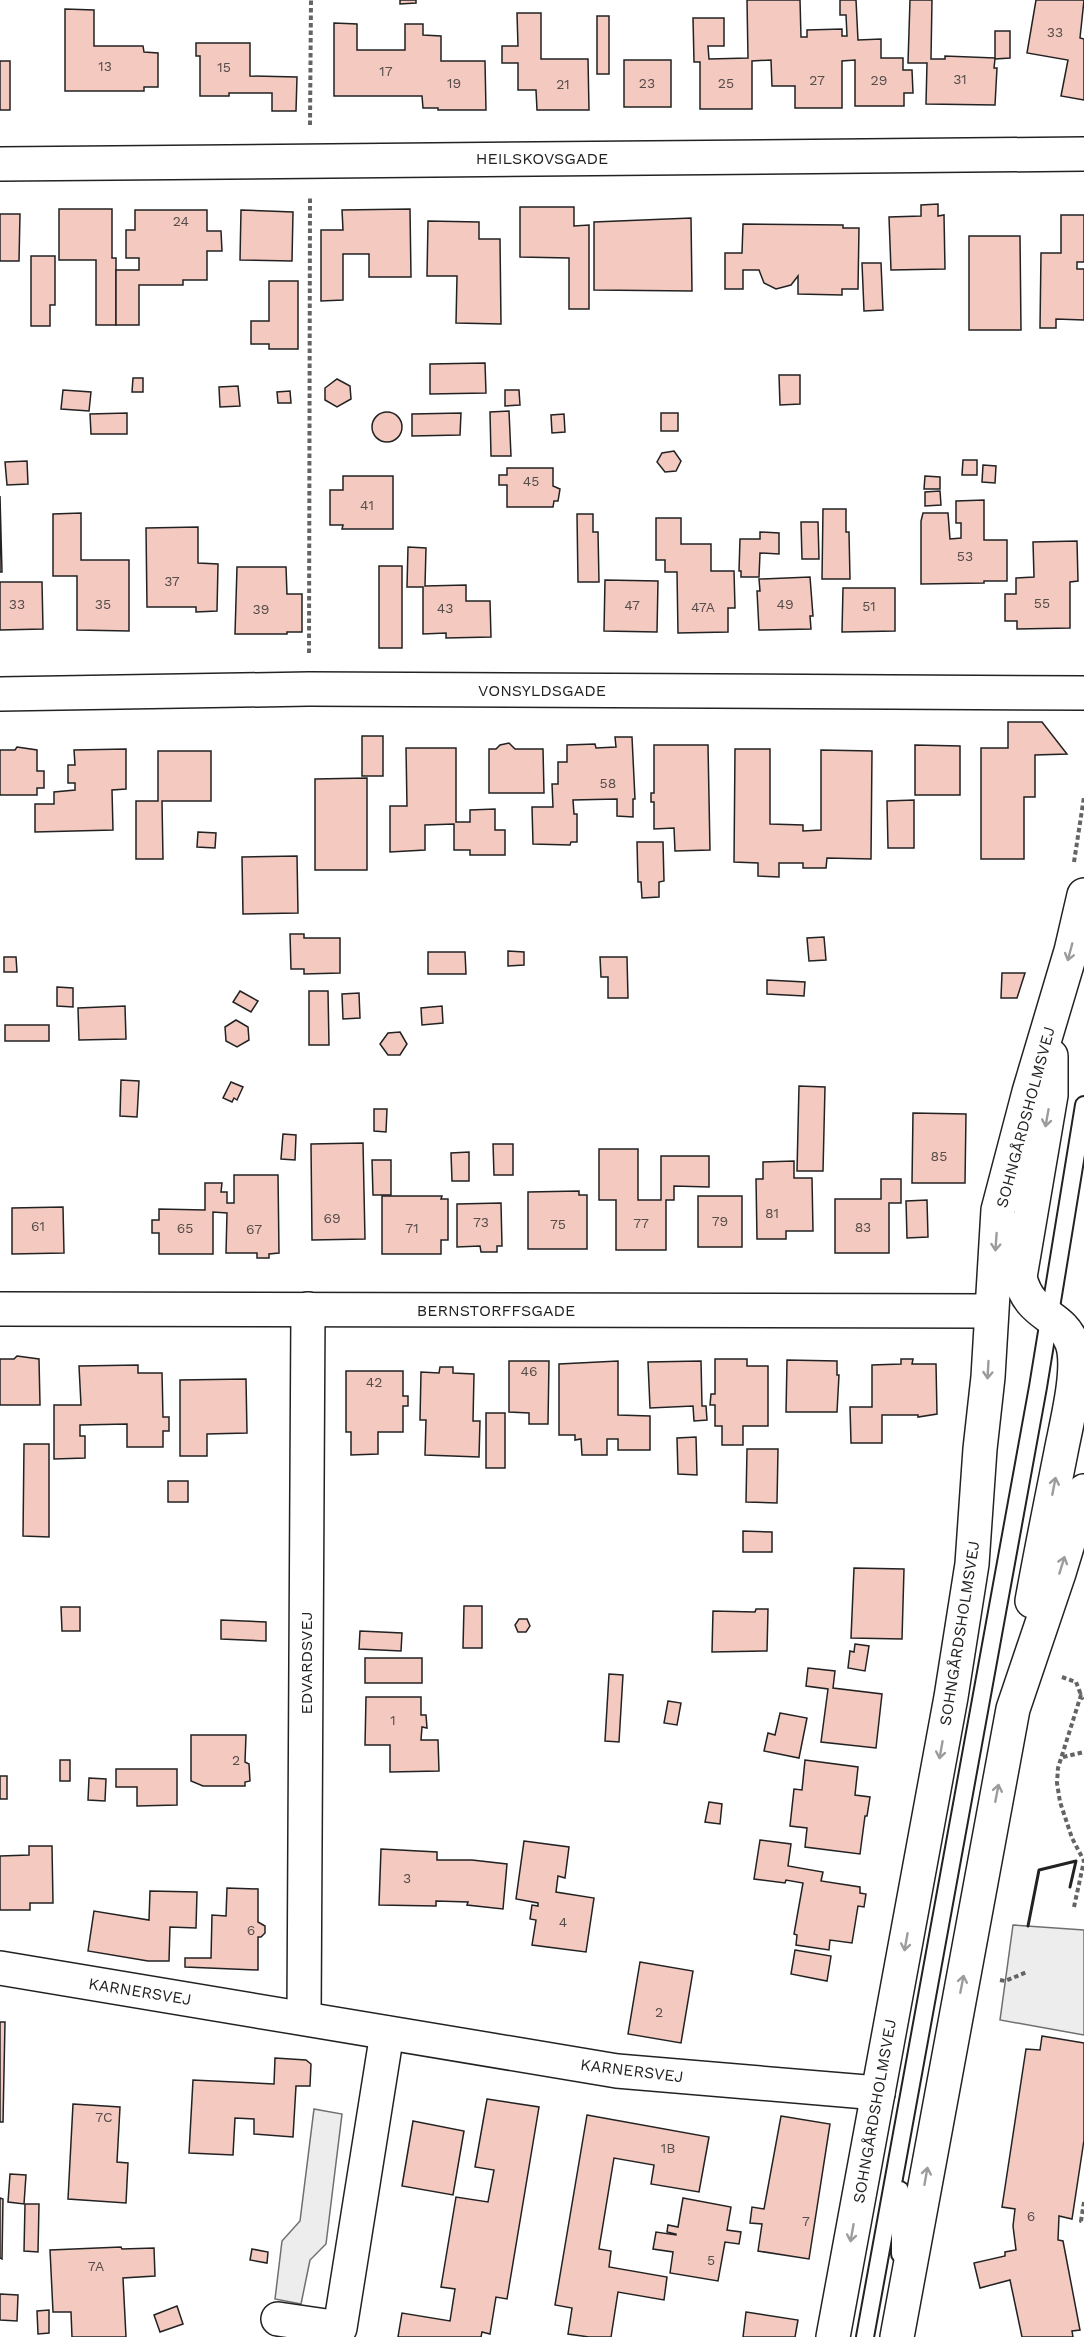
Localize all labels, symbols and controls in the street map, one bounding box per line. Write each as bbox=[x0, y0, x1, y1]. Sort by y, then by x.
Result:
house number: 33 bbox=[1047, 24, 1063, 40]
house number: 13 bbox=[98, 58, 112, 74]
house number: 15 bbox=[217, 59, 231, 75]
house number: 17 bbox=[379, 63, 393, 79]
house number: 31 bbox=[953, 71, 967, 87]
house number: 27 bbox=[809, 72, 825, 88]
house number: 29 bbox=[871, 72, 887, 88]
house number: 19 bbox=[447, 75, 461, 91]
house number: 23 bbox=[639, 75, 655, 91]
house number: 25 bbox=[718, 75, 734, 91]
house number: 21 bbox=[556, 76, 570, 92]
street label: HEILSKOVSGADE bbox=[476, 149, 608, 168]
house number: 24 bbox=[173, 213, 189, 229]
house number: 45 bbox=[523, 473, 539, 489]
house number: 41 bbox=[360, 497, 374, 513]
house number: 53 bbox=[957, 548, 973, 564]
house number: 37 bbox=[164, 573, 180, 589]
house number: 55 bbox=[1034, 595, 1050, 611]
house number: 33 bbox=[9, 596, 25, 612]
house number: 35 bbox=[95, 596, 111, 612]
house number: 49 bbox=[776, 596, 794, 612]
house number: 47 bbox=[624, 597, 640, 613]
house number: 51 bbox=[862, 598, 876, 614]
house number: 47A bbox=[691, 599, 715, 615]
house number: 43 bbox=[437, 600, 453, 616]
house number: 39 bbox=[253, 601, 269, 617]
street label: VONSYLDSGADE bbox=[478, 681, 606, 700]
house number: 58 bbox=[600, 775, 616, 791]
one-way arrow bbox=[1064, 942, 1075, 961]
street label: SOHNGÅRDSHOLMSVEJ bbox=[992, 1024, 1059, 1210]
one-way arrow bbox=[1041, 1108, 1052, 1128]
house number: 85 bbox=[931, 1148, 947, 1164]
house number: 81 bbox=[765, 1205, 779, 1221]
house number: 69 bbox=[323, 1210, 341, 1226]
house number: 79 bbox=[712, 1213, 728, 1229]
house number: 73 bbox=[473, 1214, 489, 1230]
house number: 77 bbox=[633, 1215, 649, 1231]
house number: 75 bbox=[550, 1216, 566, 1232]
house number: 61 bbox=[31, 1218, 45, 1234]
house number: 83 bbox=[855, 1219, 871, 1235]
house number: 65 bbox=[177, 1220, 193, 1236]
house number: 71 bbox=[405, 1220, 419, 1236]
house number: 67 bbox=[246, 1221, 262, 1237]
one-way arrow bbox=[990, 1232, 1001, 1252]
street label: BERNSTORFFSGADE bbox=[417, 1301, 575, 1320]
one-way arrow bbox=[982, 1359, 993, 1379]
house number: 46 bbox=[520, 1363, 538, 1379]
house number: 42 bbox=[366, 1374, 382, 1390]
one-way arrow bbox=[1049, 1477, 1060, 1497]
street label: SOHNGÅRDSHOLMSVEJ bbox=[936, 1539, 983, 1727]
one-way arrow bbox=[1057, 1556, 1068, 1575]
street label: EDVARDSVEJ bbox=[297, 1611, 316, 1715]
house number: 1 bbox=[390, 1712, 396, 1728]
one-way arrow bbox=[935, 1740, 946, 1760]
house number: 2 bbox=[232, 1752, 240, 1768]
one-way arrow bbox=[992, 1783, 1003, 1803]
house number: 3 bbox=[403, 1870, 411, 1886]
house number: 4 bbox=[559, 1914, 567, 1930]
house number: 6 bbox=[247, 1922, 255, 1938]
one-way arrow bbox=[900, 1932, 911, 1951]
street label: KARNERSVEJ bbox=[87, 1974, 193, 2009]
one-way arrow bbox=[957, 1975, 968, 1995]
house number: 2 bbox=[655, 2004, 663, 2020]
street label: SOHNGÅRDSHOLMSVEJ bbox=[849, 2017, 900, 2205]
street label: KARNERSVEJ bbox=[579, 2055, 685, 2086]
house number: 7C bbox=[95, 2109, 113, 2125]
house number: 1B bbox=[661, 2140, 675, 2156]
one-way arrow bbox=[921, 2167, 932, 2187]
house number: 6 bbox=[1027, 2208, 1035, 2224]
house number: 7 bbox=[802, 2213, 810, 2229]
one-way arrow bbox=[846, 2223, 857, 2242]
house number: 5 bbox=[707, 2252, 715, 2268]
house number: 7A bbox=[88, 2258, 104, 2274]

